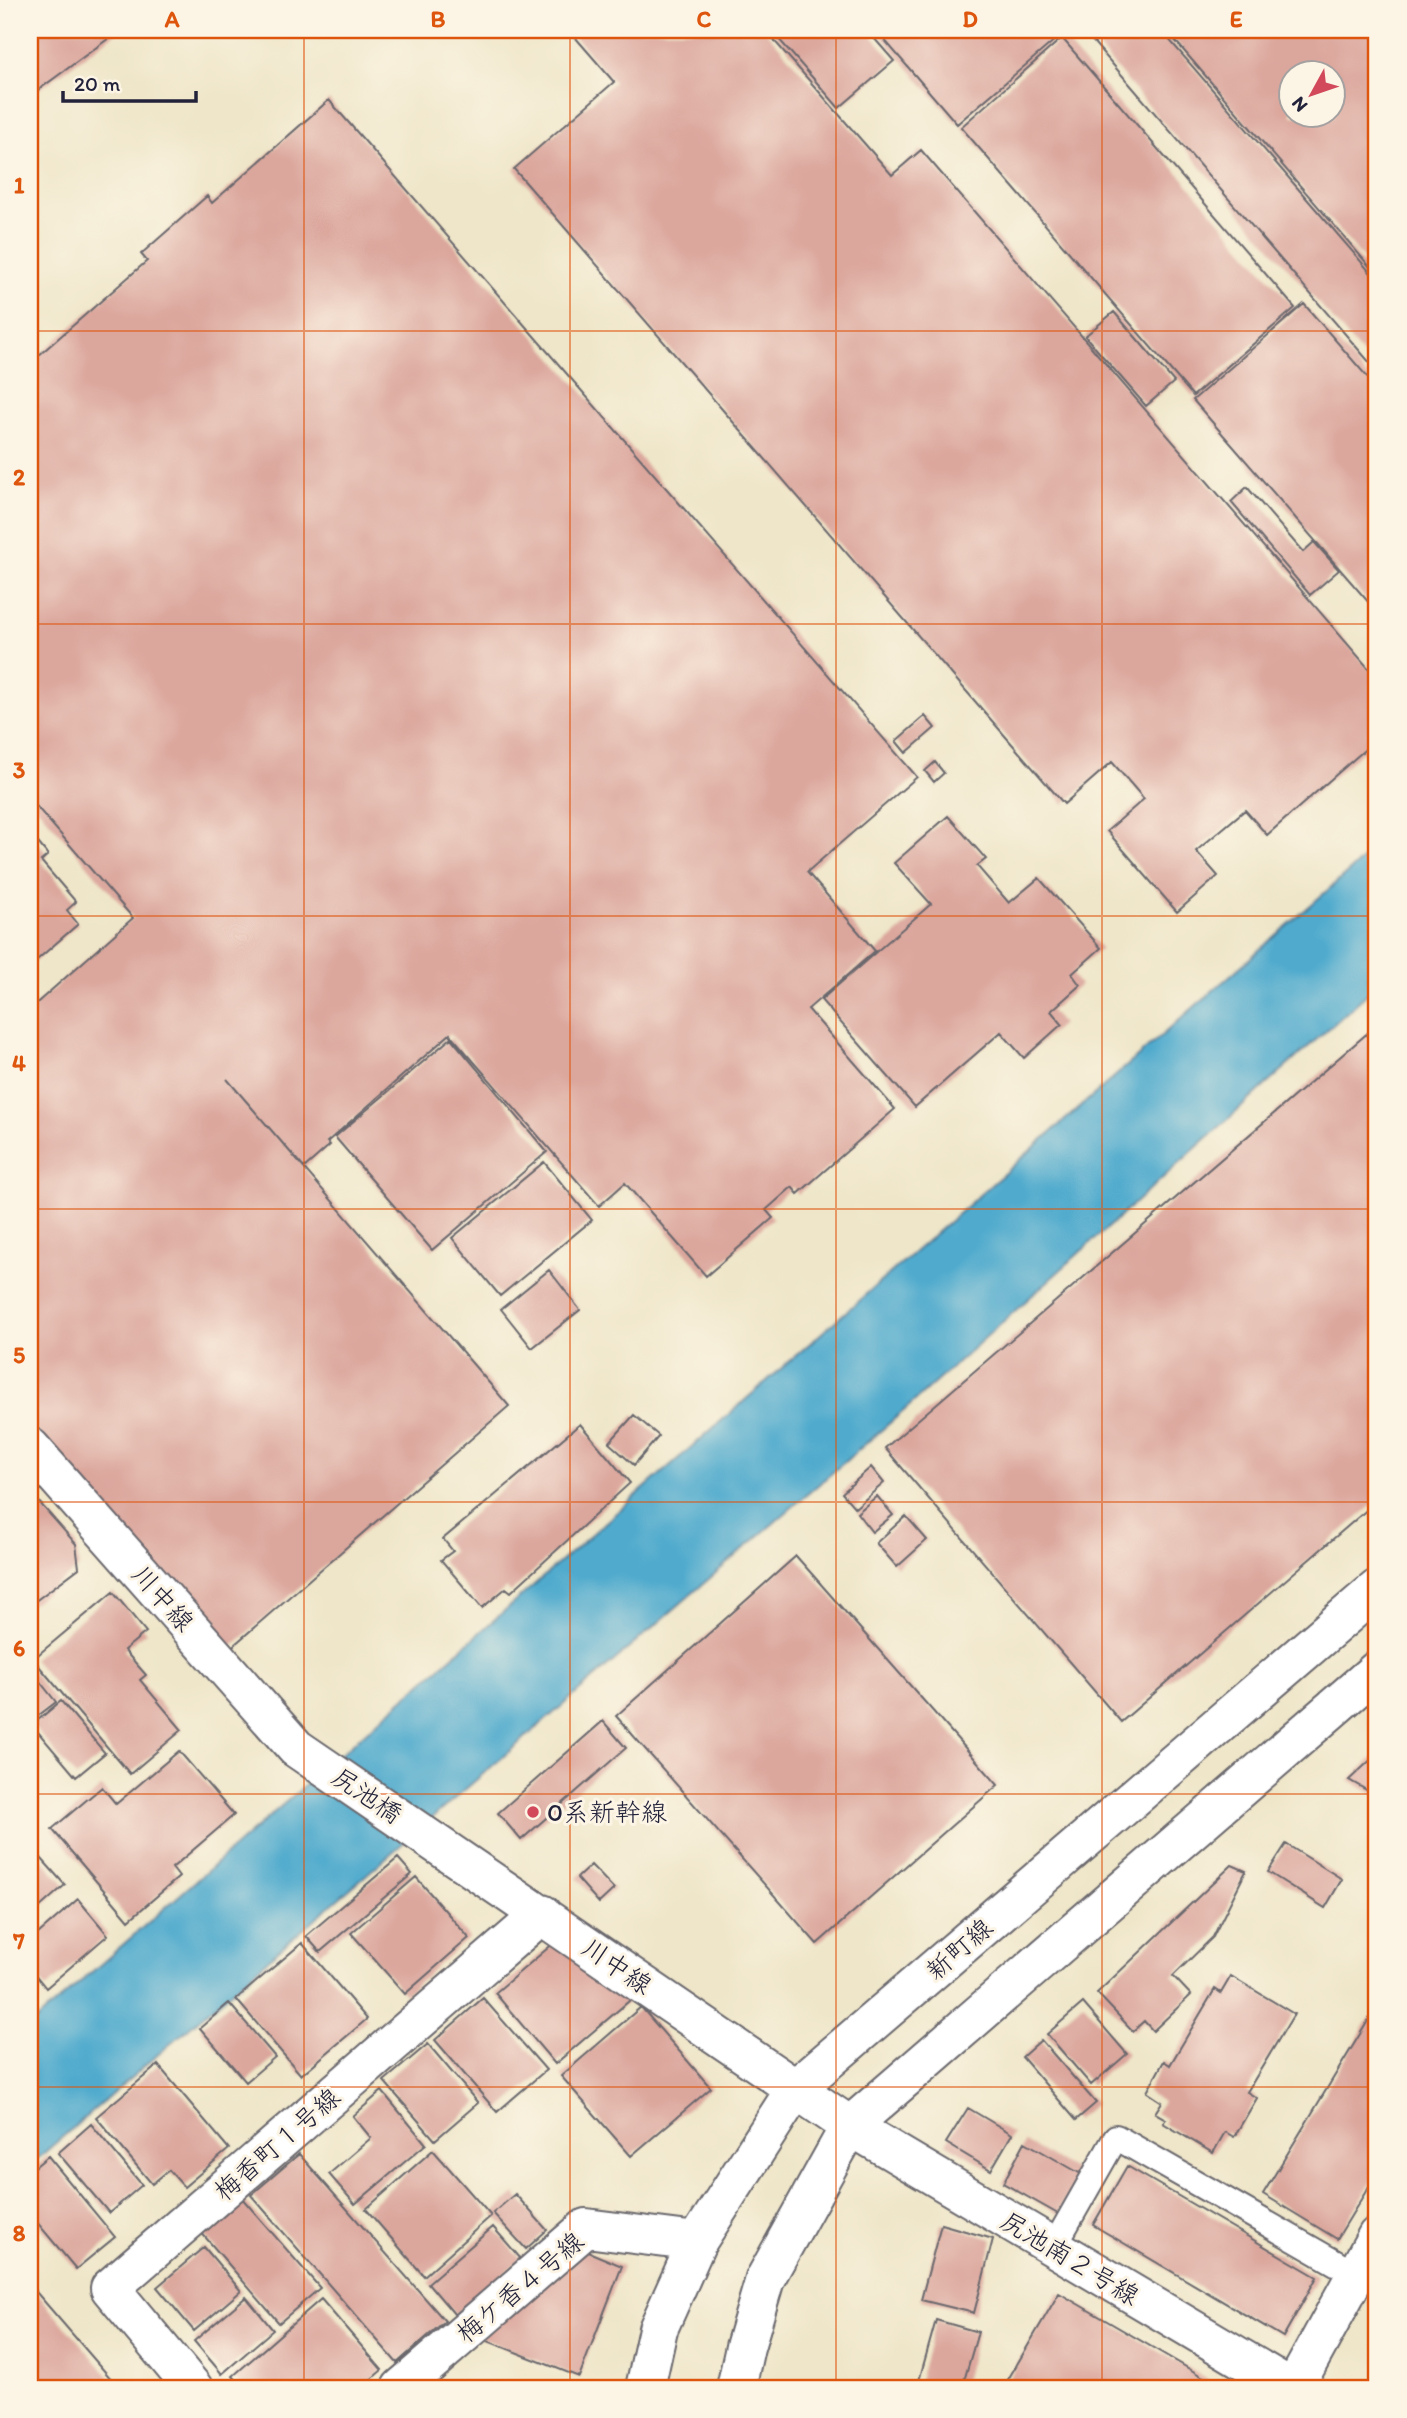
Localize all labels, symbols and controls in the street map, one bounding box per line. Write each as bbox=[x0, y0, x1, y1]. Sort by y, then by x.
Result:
text: A bbox=[164, 5, 180, 33]
text: B bbox=[431, 5, 446, 33]
text: C bbox=[697, 5, 712, 33]
text: D bbox=[962, 5, 978, 33]
text: E bbox=[1230, 5, 1243, 33]
scale bar bbox=[63, 60, 196, 104]
north arrow bbox=[1278, 60, 1348, 130]
text: 20 m bbox=[74, 71, 121, 96]
text: N bbox=[1286, 92, 1312, 117]
text: 1 bbox=[14, 171, 25, 199]
text: 2 bbox=[13, 463, 26, 491]
text: 3 bbox=[13, 756, 26, 784]
text: 4 bbox=[12, 1049, 26, 1077]
text: 5 bbox=[13, 1341, 25, 1369]
street label: 川中線 bbox=[125, 1558, 201, 1638]
text: 6 bbox=[13, 1634, 25, 1662]
street label: 尻池橋 bbox=[326, 1760, 408, 1830]
place label: 0系新幹線 bbox=[547, 1796, 667, 1828]
marker: 0系新幹線 bbox=[525, 1804, 541, 1820]
street label: 新町線 bbox=[919, 1911, 999, 1987]
text: 7 bbox=[12, 1927, 25, 1955]
street label: 川中線 bbox=[576, 1931, 658, 2001]
street label: 梅香町１号線 bbox=[208, 2081, 346, 2207]
street label: 尻池南２号線 bbox=[995, 2204, 1145, 2312]
text: 8 bbox=[13, 2219, 26, 2247]
street label: 梅ケ香４号線 bbox=[450, 2225, 590, 2349]

